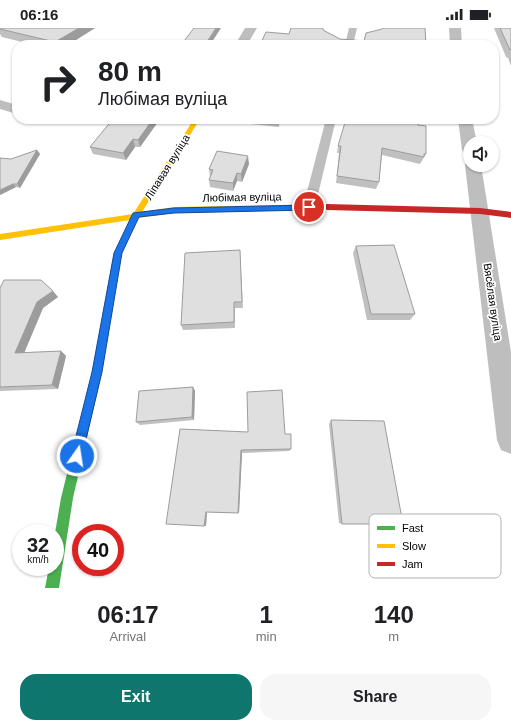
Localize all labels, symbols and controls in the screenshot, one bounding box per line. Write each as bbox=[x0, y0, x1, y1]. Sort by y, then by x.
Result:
text: 06:16 bbox=[20, 6, 58, 23]
icon: right bbox=[32, 56, 84, 108]
text: 80 m bbox=[98, 56, 162, 87]
text: Любімая вуліца bbox=[98, 89, 227, 109]
street label: Ліпавая вуліца bbox=[142, 131, 192, 202]
map controls bbox=[463, 136, 499, 172]
button: sound bbox=[463, 136, 499, 172]
street label: Любімая вуліца bbox=[202, 190, 283, 204]
pin bbox=[292, 190, 326, 224]
icon: arrive bbox=[298, 196, 320, 218]
street label: Вясёлая вуліца bbox=[482, 262, 505, 343]
position arrow bbox=[56, 435, 98, 477]
legend bbox=[369, 514, 501, 578]
text: Fast bbox=[402, 522, 423, 534]
speed limit sign: 40 bbox=[72, 524, 124, 576]
text: 32 bbox=[27, 534, 49, 556]
text: Slow bbox=[402, 540, 426, 552]
text: km/h bbox=[27, 554, 49, 565]
text: Jam bbox=[402, 558, 423, 570]
text: 06:17 bbox=[97, 601, 159, 628]
text: 1 bbox=[259, 601, 273, 628]
text: 140 bbox=[374, 601, 414, 628]
text: Arrival bbox=[109, 629, 146, 644]
text: min bbox=[256, 629, 277, 644]
text: m bbox=[388, 629, 399, 644]
button: Exit bbox=[20, 674, 252, 720]
button: Share bbox=[260, 674, 491, 720]

